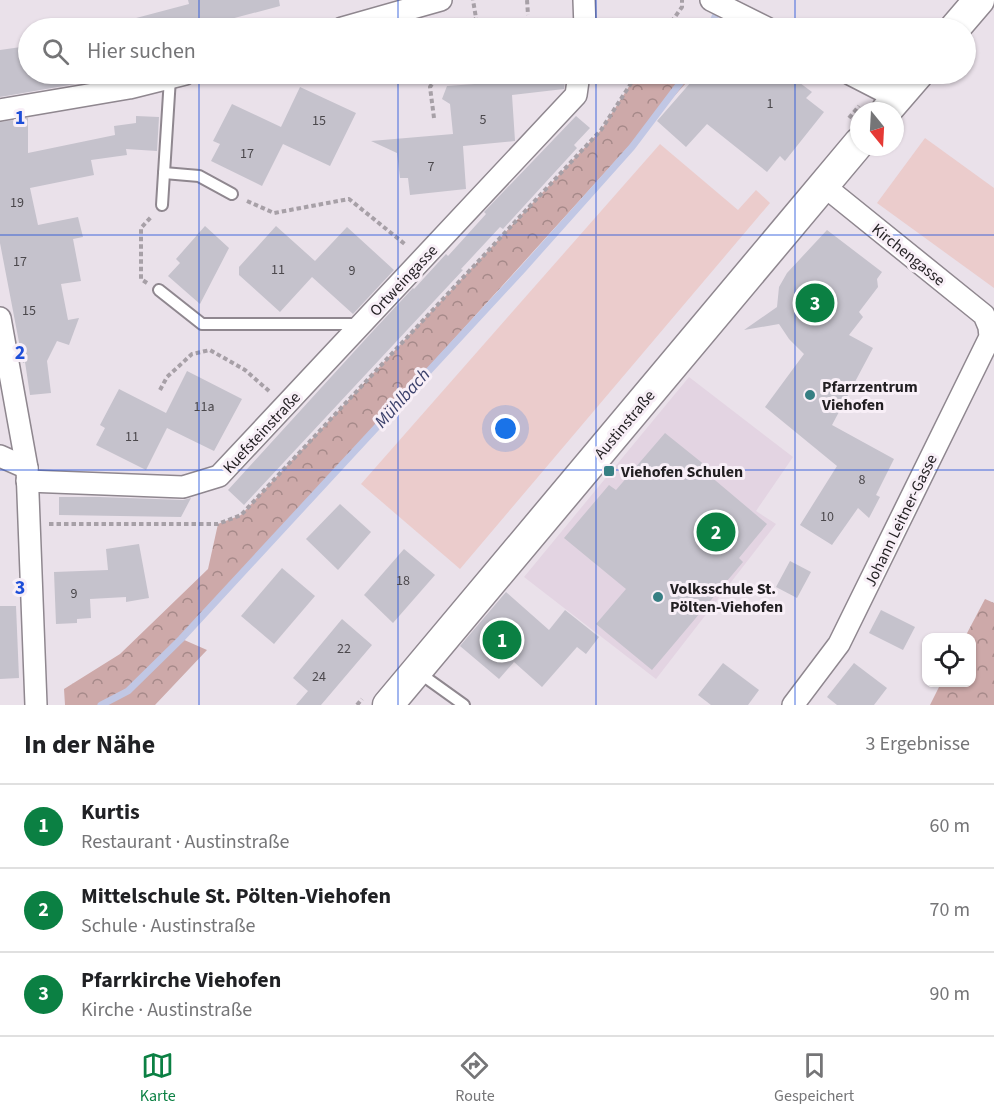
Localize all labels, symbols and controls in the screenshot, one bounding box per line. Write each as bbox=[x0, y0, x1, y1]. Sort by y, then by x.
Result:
search box bbox=[18, 18, 976, 84]
icon: search bbox=[39, 35, 72, 68]
text: Hier suchen bbox=[87, 35, 196, 67]
house number: 1 bbox=[767, 94, 774, 114]
north arrow bbox=[850, 102, 904, 156]
text: 1 bbox=[15, 104, 25, 132]
house number: 5 bbox=[480, 110, 487, 130]
house number: 15 bbox=[312, 111, 326, 131]
house number: 17 bbox=[240, 144, 254, 164]
house number: 7 bbox=[428, 157, 435, 177]
house number: 19 bbox=[10, 193, 24, 213]
street label: Kirchengasse bbox=[867, 218, 950, 291]
street label: Ortweingasse bbox=[365, 240, 443, 321]
house number: 17 bbox=[13, 252, 27, 272]
house number: 11 bbox=[271, 260, 285, 280]
house number: 9 bbox=[349, 261, 356, 281]
pin: 3 bbox=[796, 280, 834, 326]
house number: 15 bbox=[22, 301, 36, 321]
text: 2 bbox=[15, 339, 25, 367]
water label: Mühlbach bbox=[369, 363, 436, 434]
place label: Pfarrzentrum Viehofen bbox=[821, 376, 918, 416]
street label: Austinstraße bbox=[589, 385, 660, 464]
street label: Kuefsteinstraße bbox=[218, 387, 306, 478]
marker: Pfarrzentrum Viehofen bbox=[803, 388, 817, 402]
house number: 11a bbox=[194, 397, 214, 417]
your location bbox=[491, 414, 520, 443]
house number: 11 bbox=[125, 427, 139, 447]
street label: Johann Leitner-Gasse bbox=[859, 450, 943, 590]
place label: Viehofen Schulen bbox=[620, 461, 743, 483]
marker: Viehofen Schulen bbox=[602, 464, 616, 478]
house number: 8 bbox=[859, 470, 866, 490]
house number: 10 bbox=[820, 507, 834, 527]
pin: 2 bbox=[696, 510, 736, 554]
house number: 18 bbox=[396, 571, 410, 591]
text: 3 bbox=[15, 574, 25, 602]
place label: Volksschule St. Pölten-Viehofen bbox=[669, 578, 783, 618]
house number: 9 bbox=[71, 584, 78, 604]
marker: Volksschule St. Pölten-Viehofen bbox=[651, 590, 665, 604]
pin: 1 bbox=[482, 618, 522, 662]
map controls bbox=[922, 633, 976, 687]
button: locate bbox=[922, 633, 976, 687]
house number: 22 bbox=[337, 639, 351, 659]
house number: 24 bbox=[312, 667, 326, 687]
text: In der Nähe bbox=[24, 726, 155, 763]
text: 3 Ergebnisse bbox=[865, 730, 970, 758]
text: Kurtis bbox=[81, 796, 140, 828]
text: 1 bbox=[38, 812, 49, 840]
text: 60 m bbox=[930, 812, 970, 840]
text: Restaurant · Austinstraße bbox=[81, 828, 290, 856]
text: Mittelschule St. Pölten-Viehofen bbox=[81, 880, 391, 912]
text: 2 bbox=[38, 896, 49, 924]
text: 70 m bbox=[930, 896, 970, 924]
text: Schule · Austinstraße bbox=[81, 912, 256, 940]
text: Pfarrkirche Viehofen bbox=[81, 964, 281, 996]
text: 3 bbox=[38, 980, 49, 1008]
text: 90 m bbox=[930, 980, 970, 1008]
text: Kirche · Austinstraße bbox=[81, 996, 252, 1024]
tab: Karte bbox=[140, 1049, 176, 1107]
tab: Route bbox=[455, 1049, 495, 1107]
tab: Gespeichert bbox=[774, 1049, 854, 1107]

